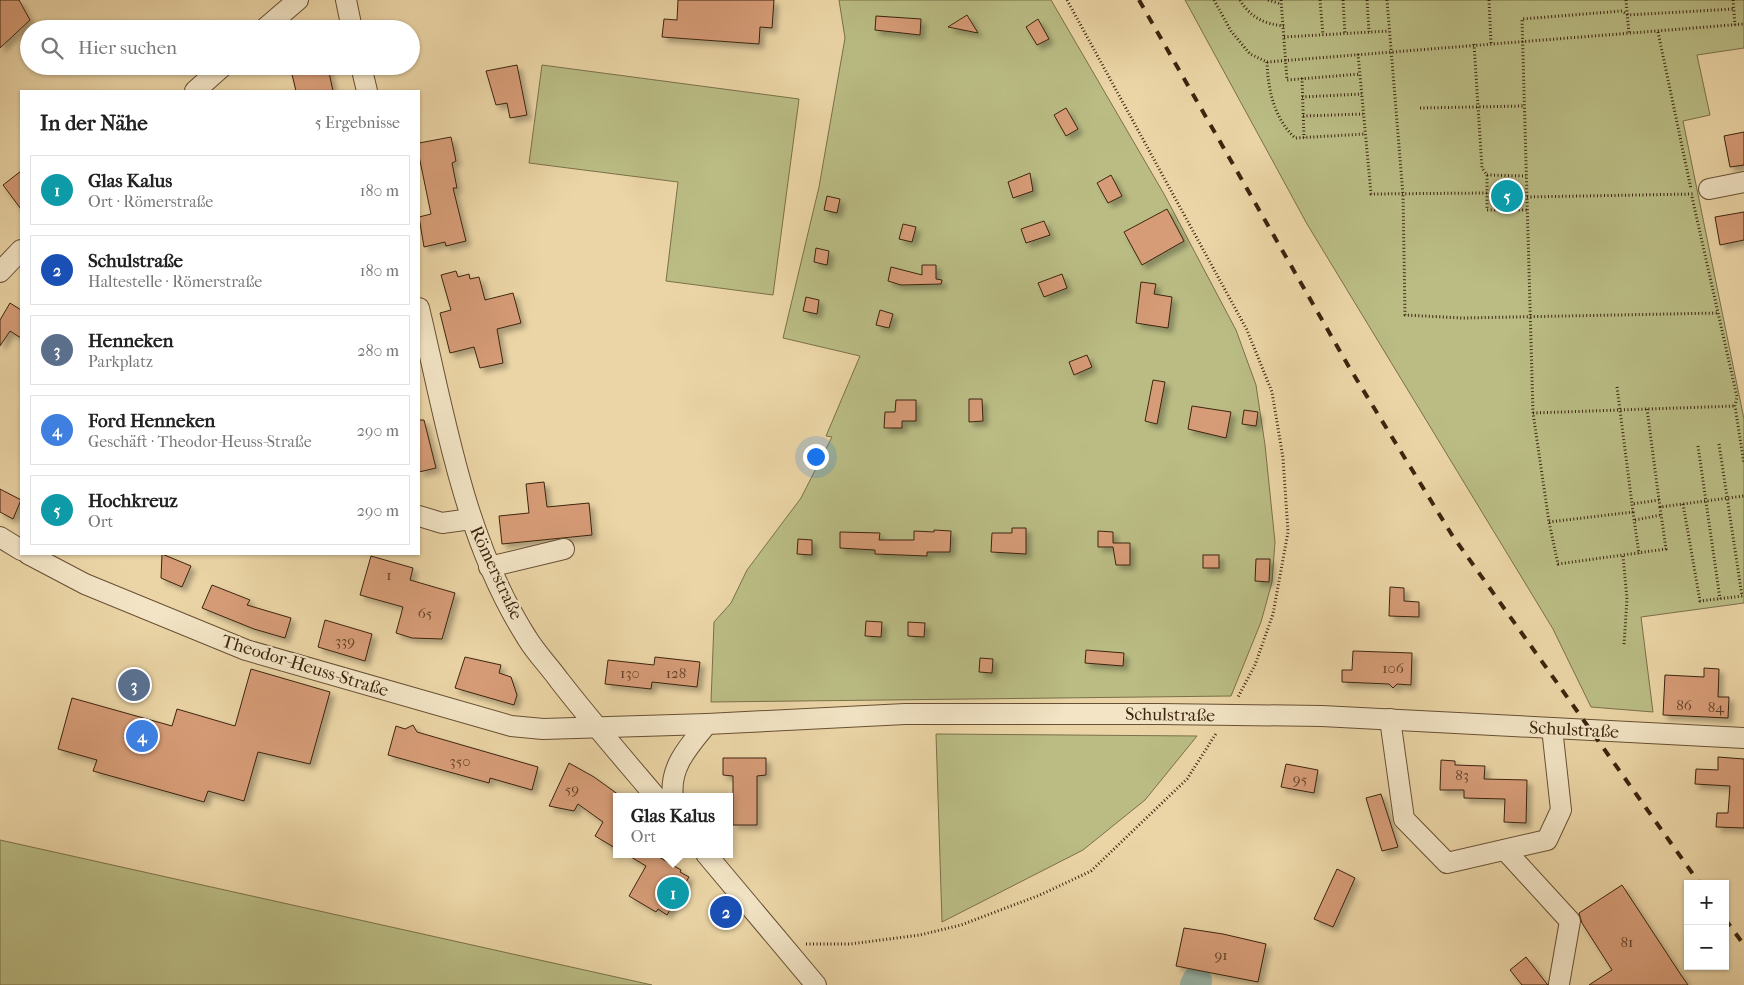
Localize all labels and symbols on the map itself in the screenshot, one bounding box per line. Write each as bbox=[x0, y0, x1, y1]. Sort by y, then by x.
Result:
pin: 5 bbox=[1491, 177, 1523, 215]
your location bbox=[803, 444, 829, 470]
street label: Römerstraße bbox=[465, 523, 527, 623]
house number: 1 bbox=[386, 566, 392, 584]
house number: 65 bbox=[418, 604, 432, 622]
street label: Theodor-Heuss-Straße bbox=[219, 631, 391, 701]
house number: 339 bbox=[335, 632, 355, 650]
house number: 106 bbox=[1382, 659, 1405, 677]
house number: 130 bbox=[620, 664, 640, 682]
house number: 128 bbox=[666, 664, 686, 682]
pin: 3 bbox=[118, 666, 150, 704]
house number: 86 bbox=[1676, 696, 1693, 714]
house number: 84 bbox=[1708, 698, 1725, 716]
street label: Schulstraße bbox=[1125, 704, 1215, 726]
pin: 4 bbox=[126, 717, 158, 755]
street label: Schulstraße bbox=[1528, 717, 1620, 743]
house number: 350 bbox=[450, 752, 470, 770]
house number: 83 bbox=[1455, 766, 1469, 784]
house number: 95 bbox=[1293, 770, 1307, 788]
house number: 59 bbox=[565, 780, 579, 798]
pin: 1 bbox=[657, 874, 689, 912]
pin: 2 bbox=[710, 893, 742, 931]
house number: 81 bbox=[1621, 933, 1633, 951]
house number: 91 bbox=[1214, 946, 1228, 964]

